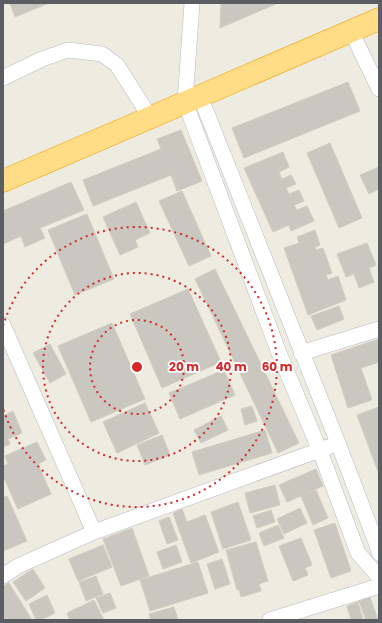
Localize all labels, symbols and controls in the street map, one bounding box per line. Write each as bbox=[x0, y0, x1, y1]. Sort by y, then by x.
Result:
text: 20 m bbox=[169, 358, 199, 375]
text: 40 m bbox=[215, 358, 247, 375]
text: 60 m bbox=[262, 358, 293, 375]
centre of rings bbox=[130, 360, 144, 374]

